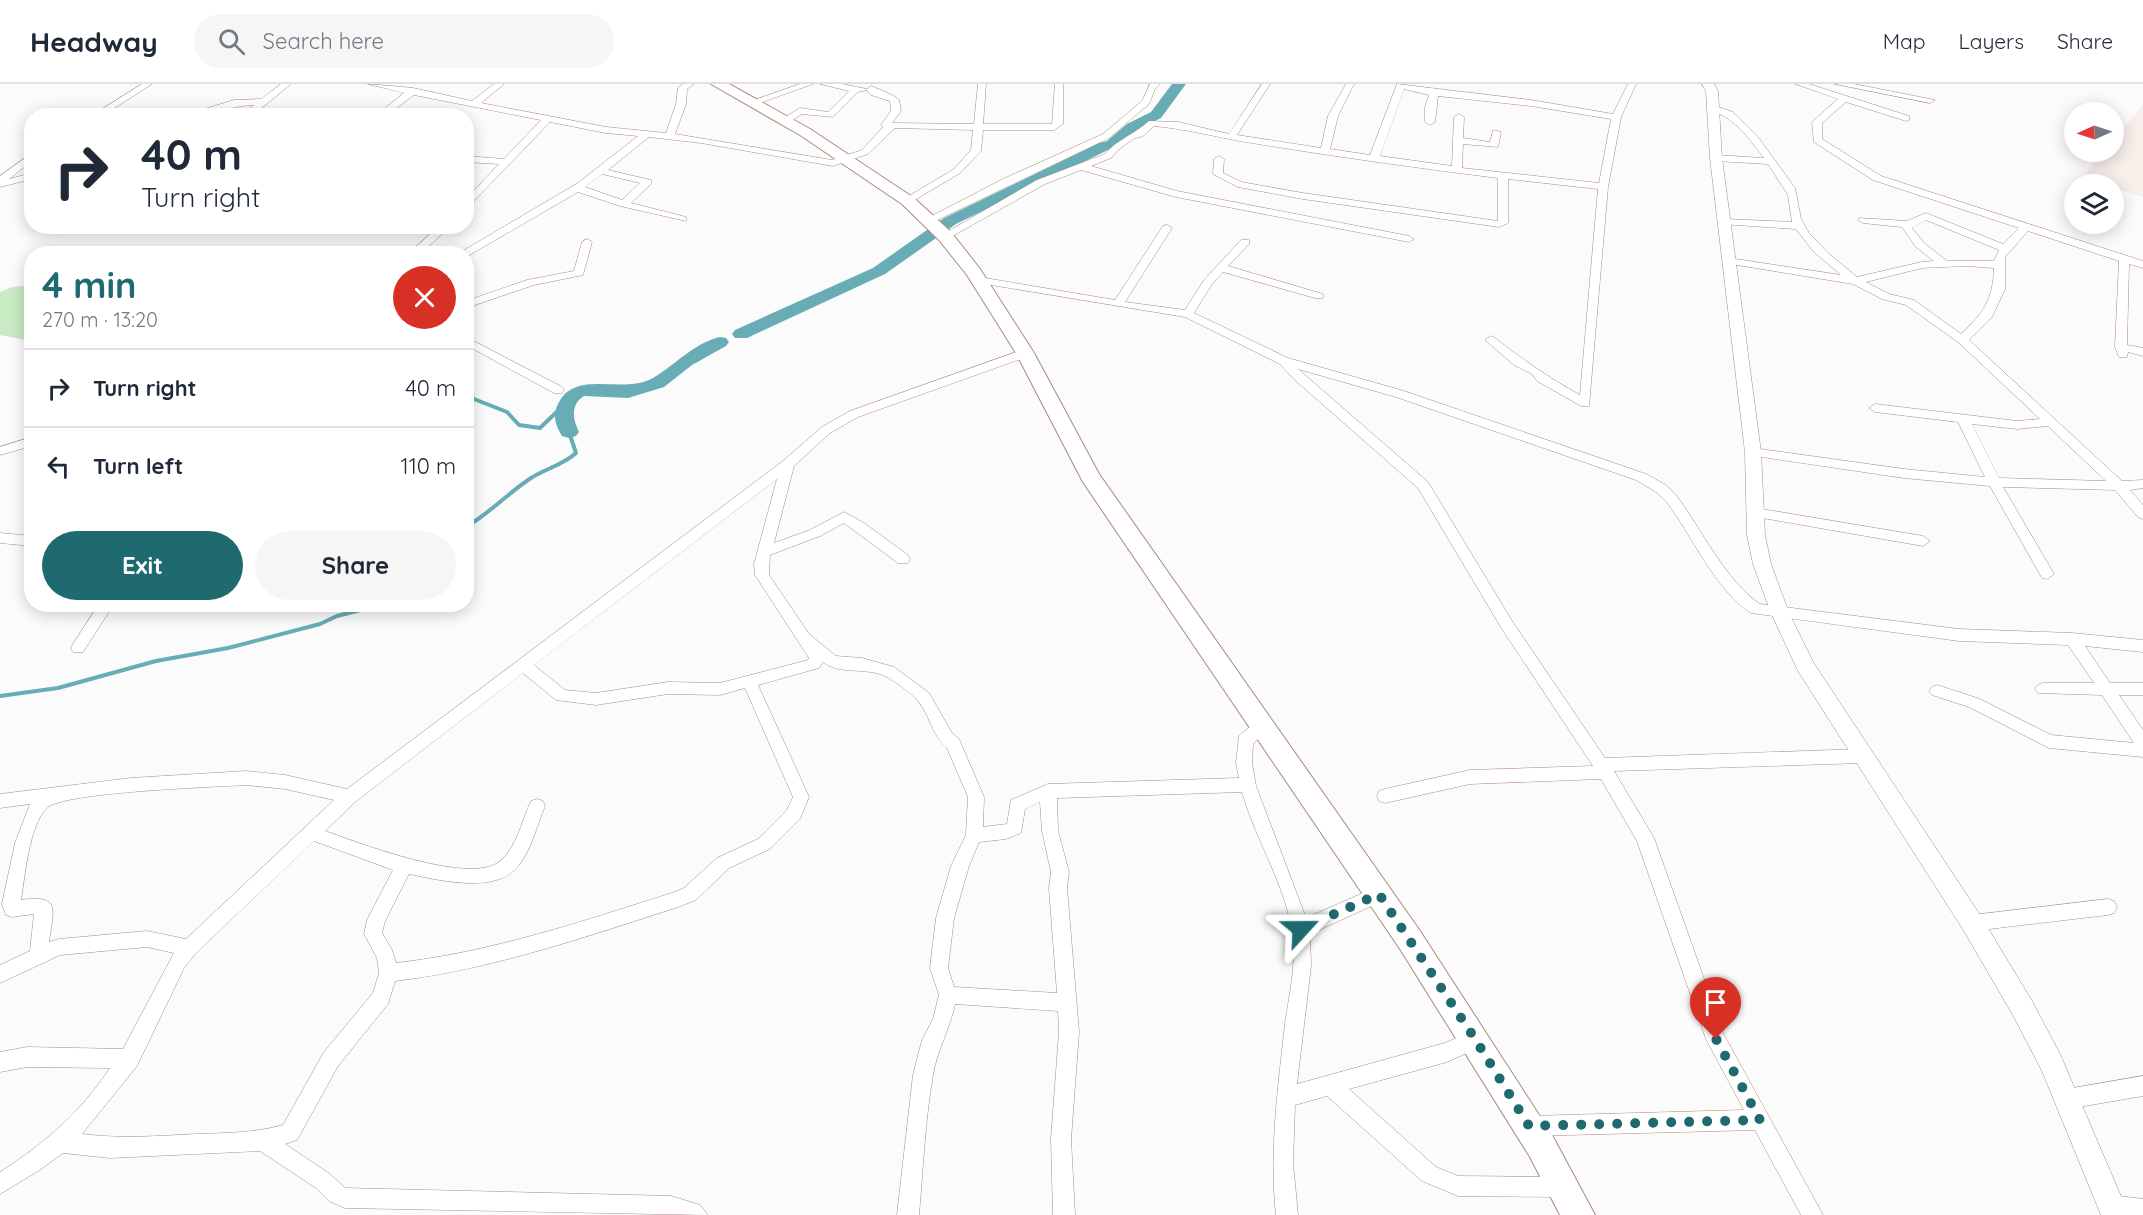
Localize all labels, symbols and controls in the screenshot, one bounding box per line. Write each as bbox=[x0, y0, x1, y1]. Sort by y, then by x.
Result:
search box bbox=[194, 14, 614, 68]
text: Headway bbox=[30, 24, 158, 59]
icon: search bbox=[215, 25, 248, 58]
text: Search here bbox=[263, 27, 384, 55]
text: Map bbox=[1883, 28, 1926, 54]
text: Layers bbox=[1959, 28, 2024, 54]
text: Share bbox=[2057, 28, 2113, 54]
north arrow bbox=[2064, 102, 2124, 162]
map controls bbox=[2064, 102, 2124, 234]
text: 40 m bbox=[141, 128, 242, 181]
icon: right bbox=[42, 132, 120, 210]
button: layers bbox=[2064, 174, 2124, 234]
text: Turn right bbox=[141, 180, 260, 214]
text: 4 min bbox=[42, 262, 136, 307]
button: close bbox=[393, 266, 456, 329]
text: 270 m · 13:20 bbox=[42, 307, 158, 332]
icon: right bbox=[42, 372, 75, 405]
text: Turn right bbox=[93, 374, 197, 402]
text: 40 m bbox=[405, 374, 456, 402]
icon: left bbox=[42, 450, 75, 483]
text: Turn left bbox=[93, 452, 183, 480]
text: 110 m bbox=[401, 452, 456, 480]
button: Exit bbox=[42, 531, 243, 600]
button: Share bbox=[255, 531, 456, 600]
position arrow bbox=[1269, 897, 1333, 961]
pin bbox=[1690, 977, 1741, 1039]
icon: arrive bbox=[1699, 986, 1732, 1019]

